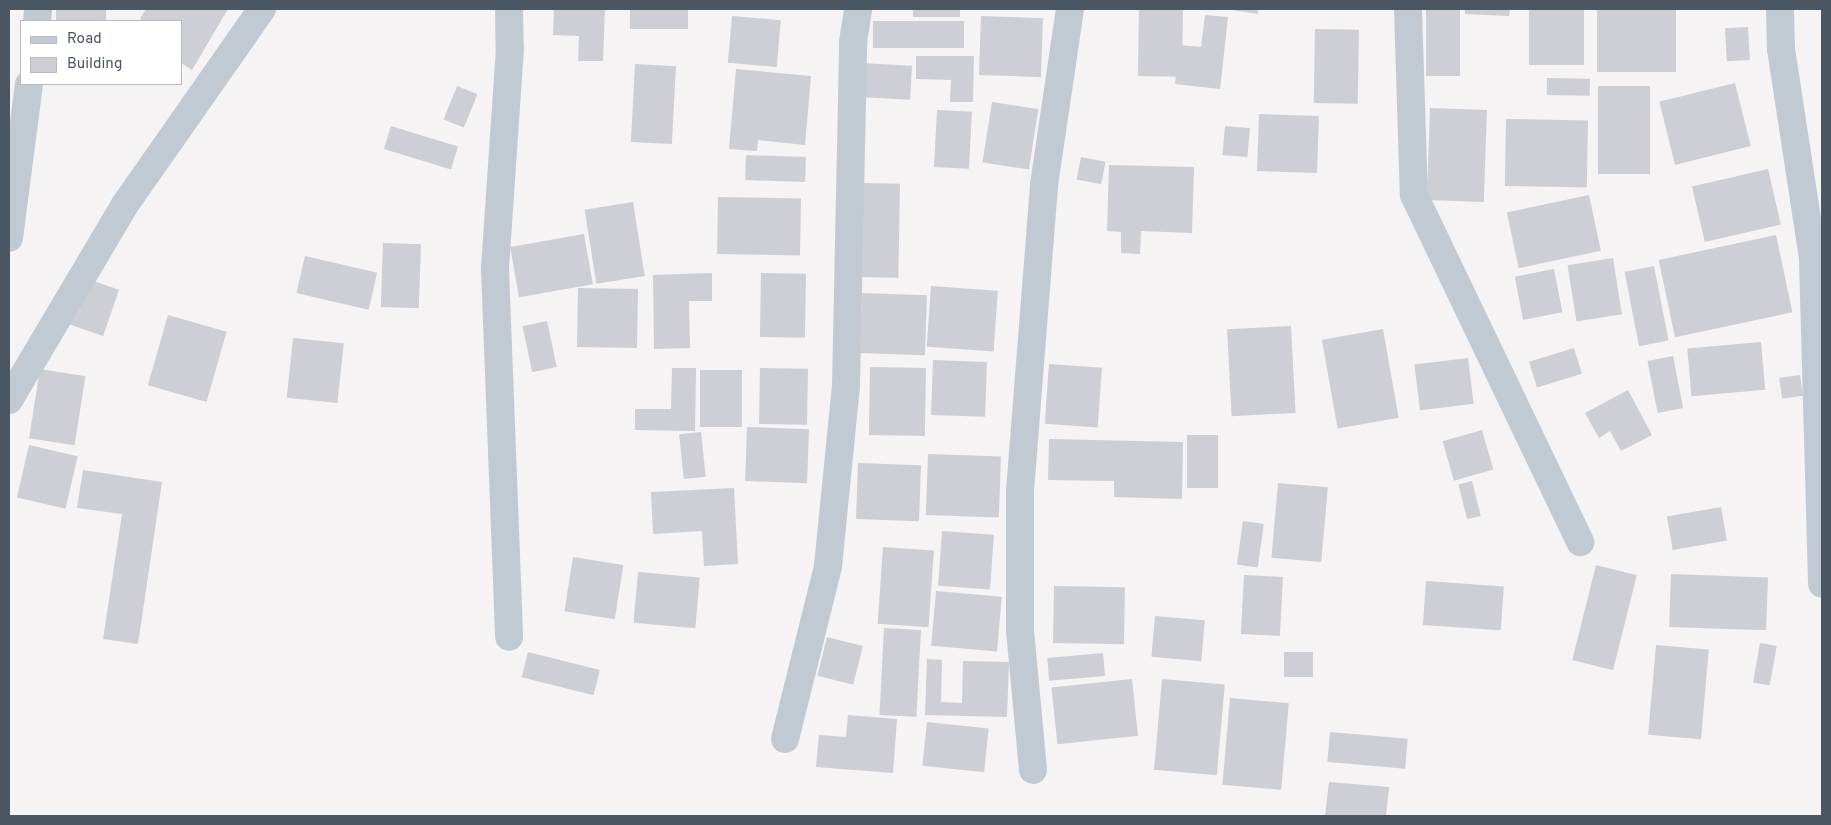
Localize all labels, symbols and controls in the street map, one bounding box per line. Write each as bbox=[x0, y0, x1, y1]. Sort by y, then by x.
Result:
legend bbox=[20, 20, 182, 85]
text: Road bbox=[67, 30, 102, 49]
text: Building bbox=[67, 55, 122, 74]

